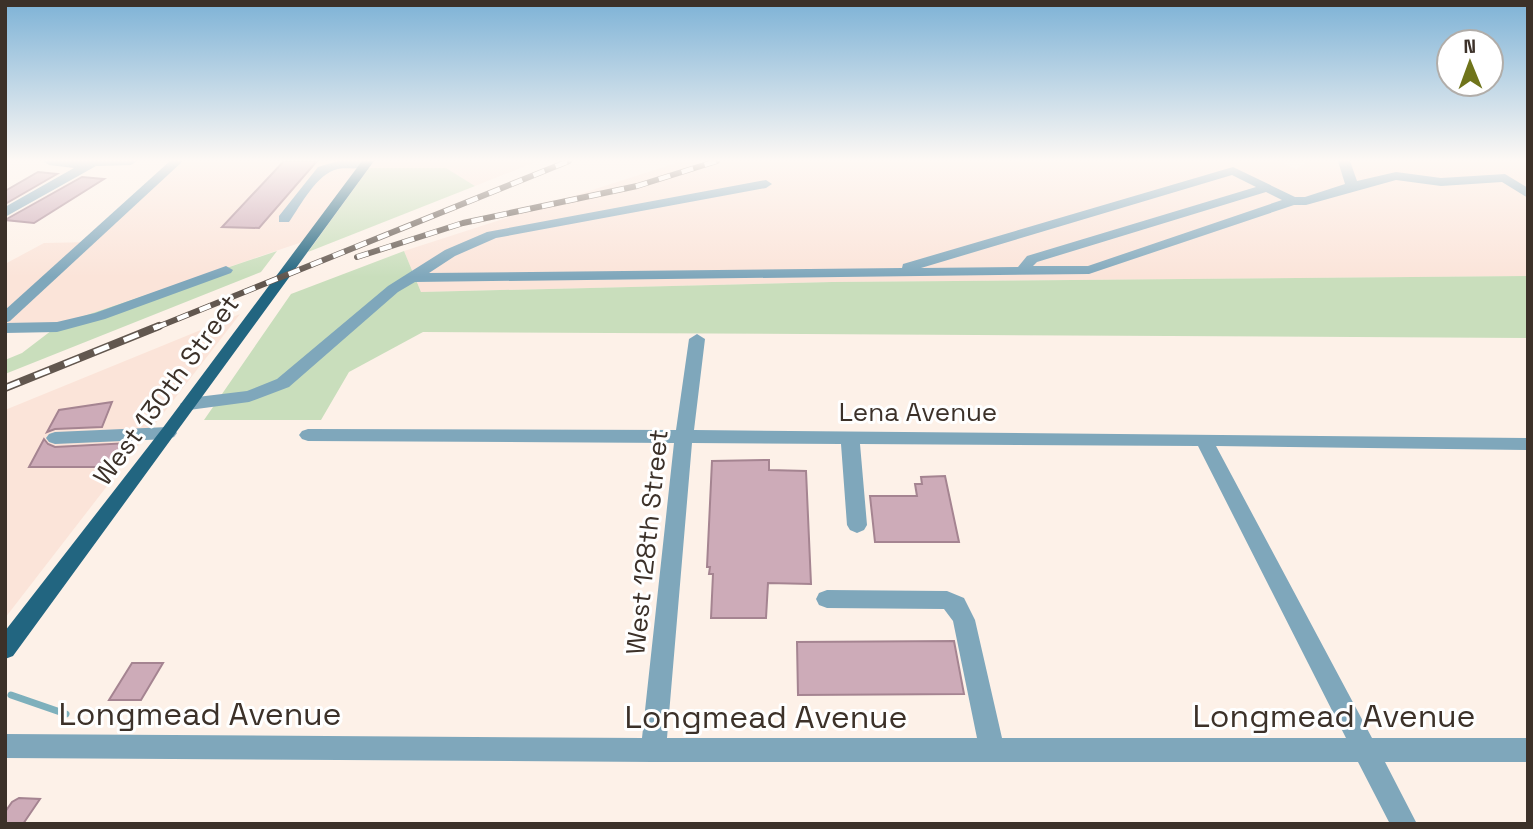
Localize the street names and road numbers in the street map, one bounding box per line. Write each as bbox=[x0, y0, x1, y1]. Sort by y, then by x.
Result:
street label: West 130th Street bbox=[86, 288, 246, 492]
street label: Lena Avenue bbox=[839, 395, 997, 429]
street label: West 128th Street bbox=[618, 428, 676, 656]
street label: Longmead Avenue bbox=[58, 694, 342, 734]
street label: Longmead Avenue bbox=[1192, 696, 1476, 736]
street label: Longmead Avenue bbox=[624, 697, 908, 737]

